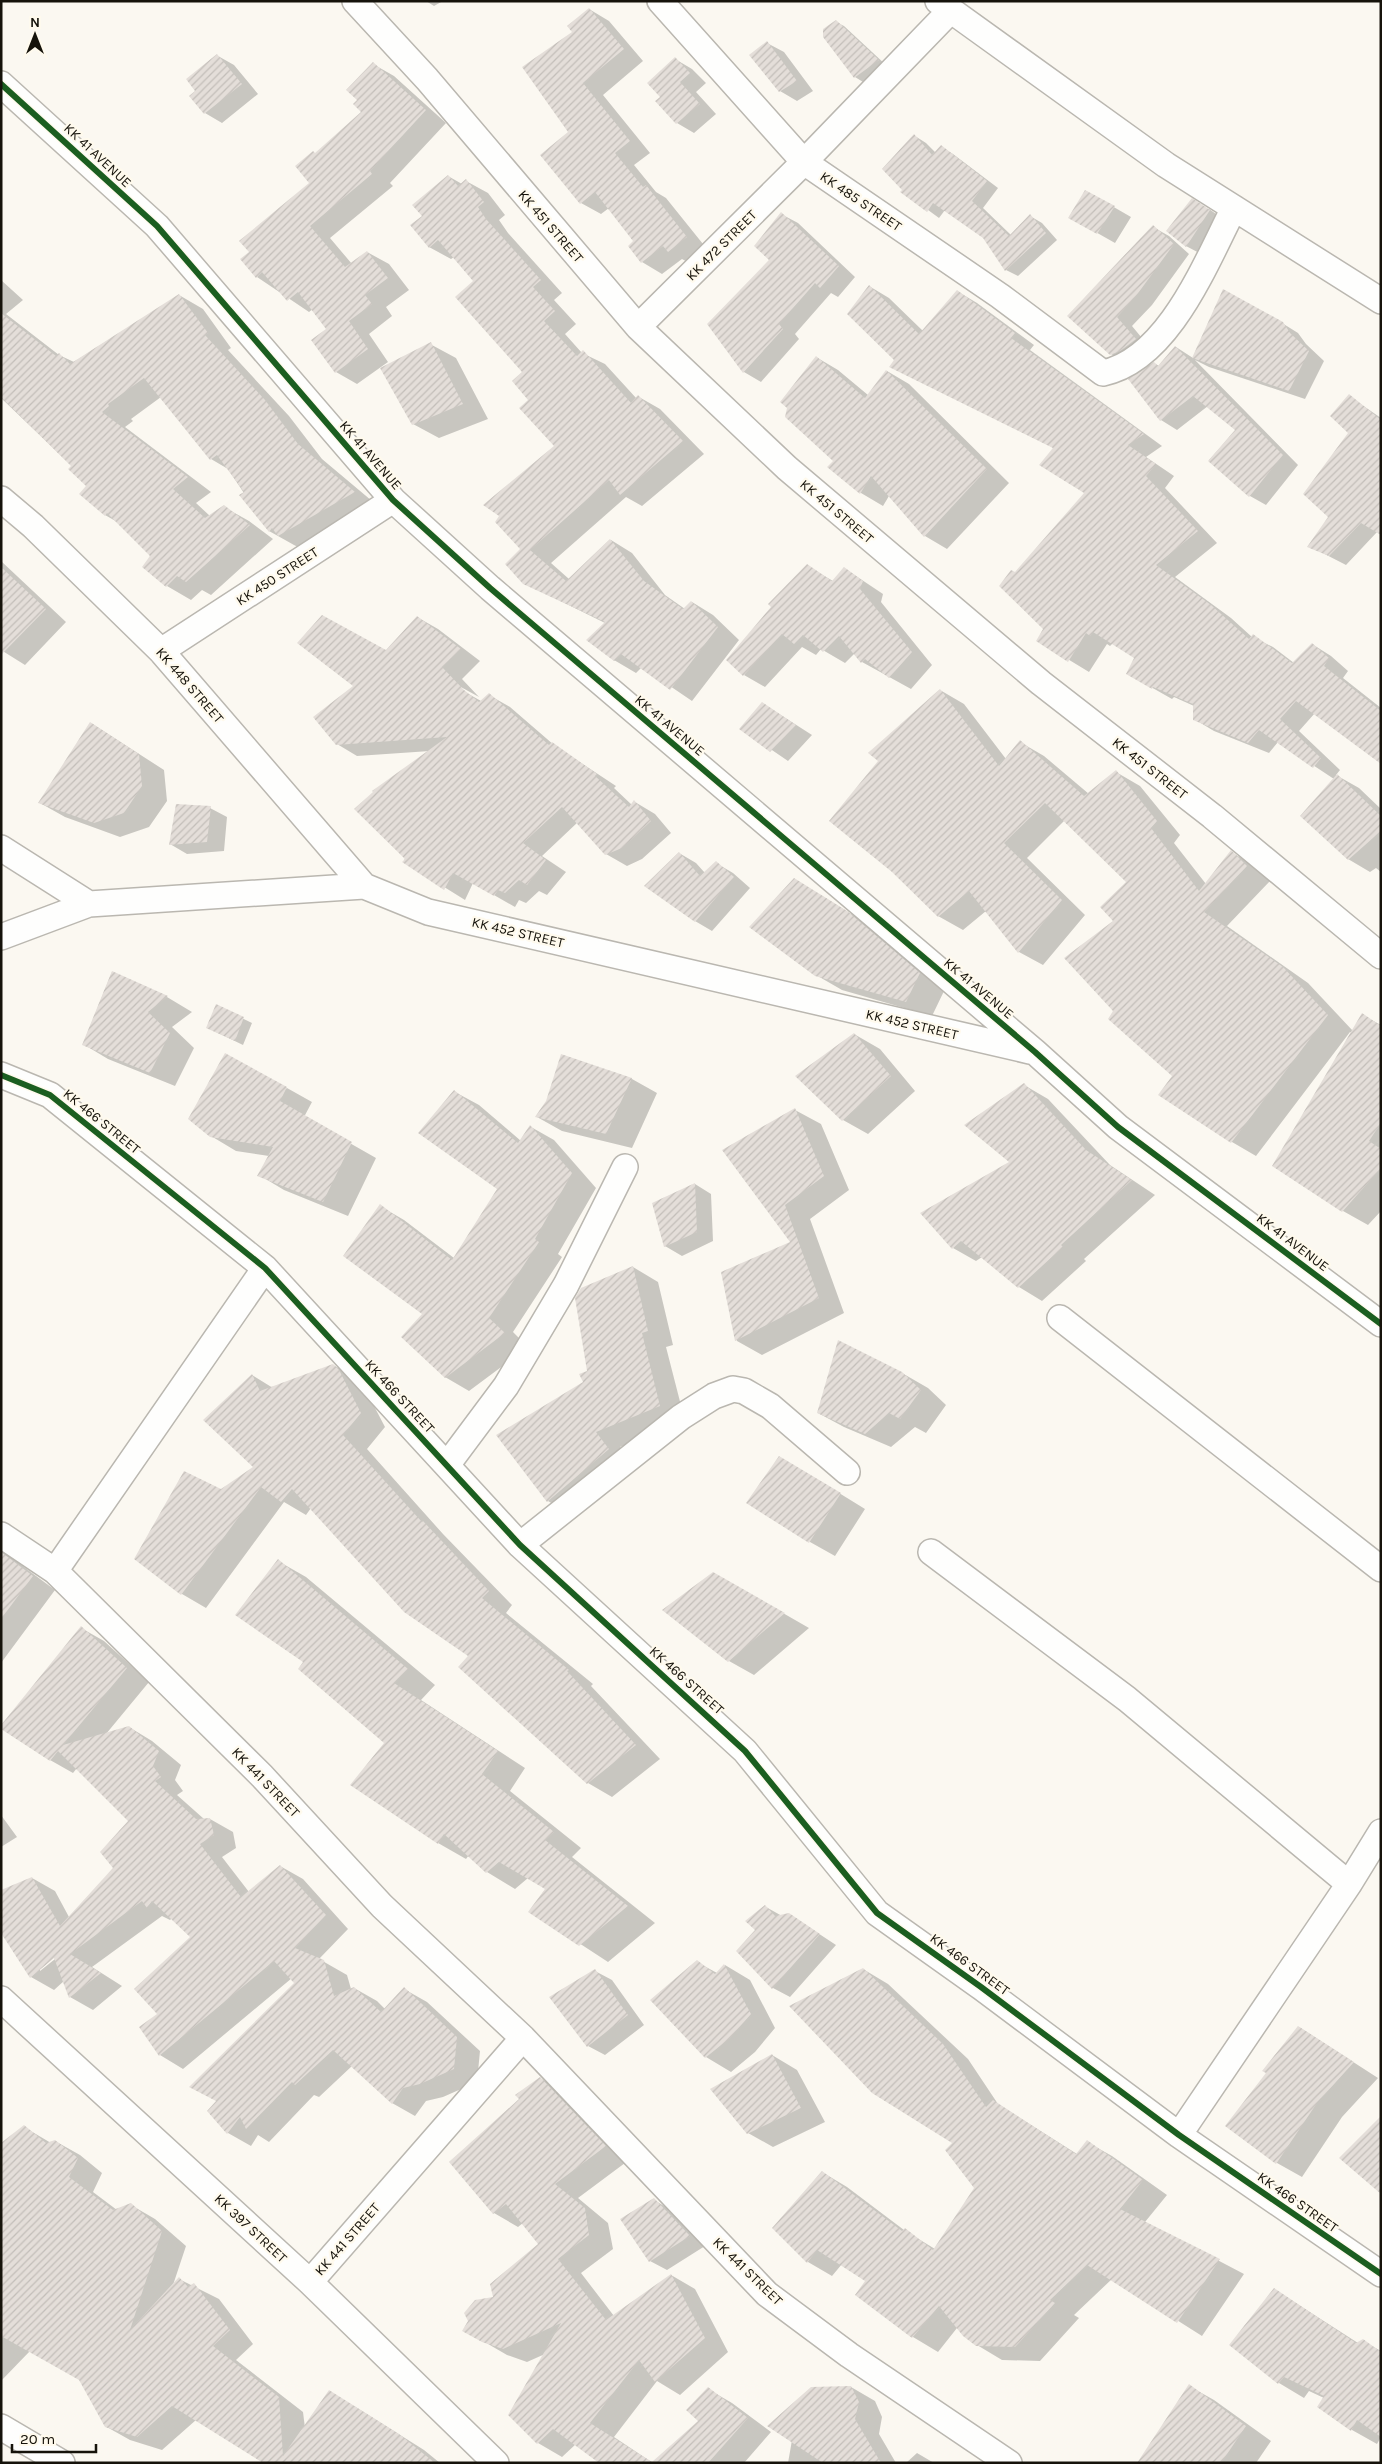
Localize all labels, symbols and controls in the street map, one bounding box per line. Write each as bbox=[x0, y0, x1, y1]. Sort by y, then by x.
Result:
north arrow bbox=[10, 10, 60, 60]
text: N bbox=[30, 14, 40, 31]
street label: KK 41 AVENUE bbox=[60, 120, 135, 191]
street label: KK 485 STREET bbox=[817, 168, 905, 235]
street label: KK 451 STREET bbox=[514, 186, 587, 266]
street label: KK 472 STREET bbox=[682, 206, 760, 284]
street label: KK 41 AVENUE bbox=[336, 417, 405, 493]
street label: KK 451 STREET bbox=[796, 476, 877, 547]
street label: KK 450 STREET bbox=[233, 544, 322, 609]
street label: KK 448 STREET bbox=[152, 644, 227, 727]
street label: KK 41 AVENUE bbox=[631, 691, 708, 760]
street label: KK 451 STREET bbox=[1109, 734, 1191, 803]
street label: KK 452 STREET bbox=[470, 914, 566, 951]
street label: KK 41 AVENUE bbox=[940, 954, 1017, 1023]
street label: KK 452 STREET bbox=[864, 1006, 960, 1043]
street label: KK 466 STREET bbox=[60, 1085, 144, 1158]
street label: KK 41 AVENUE bbox=[1253, 1210, 1332, 1275]
street label: KK 466 STREET bbox=[361, 1356, 438, 1437]
street label: KK 466 STREET bbox=[646, 1643, 727, 1718]
street label: KK 441 STREET bbox=[228, 1744, 303, 1821]
street label: KK 466 STREET bbox=[927, 1930, 1013, 1999]
street label: KK 466 STREET bbox=[1254, 2168, 1341, 2236]
street label: KK 397 STREET bbox=[211, 2190, 291, 2266]
street label: KK 441 STREET bbox=[311, 2200, 384, 2279]
street label: KK 441 STREET bbox=[709, 2234, 786, 2309]
scale bar bbox=[12, 2422, 96, 2454]
text: 20 m bbox=[20, 2430, 55, 2448]

